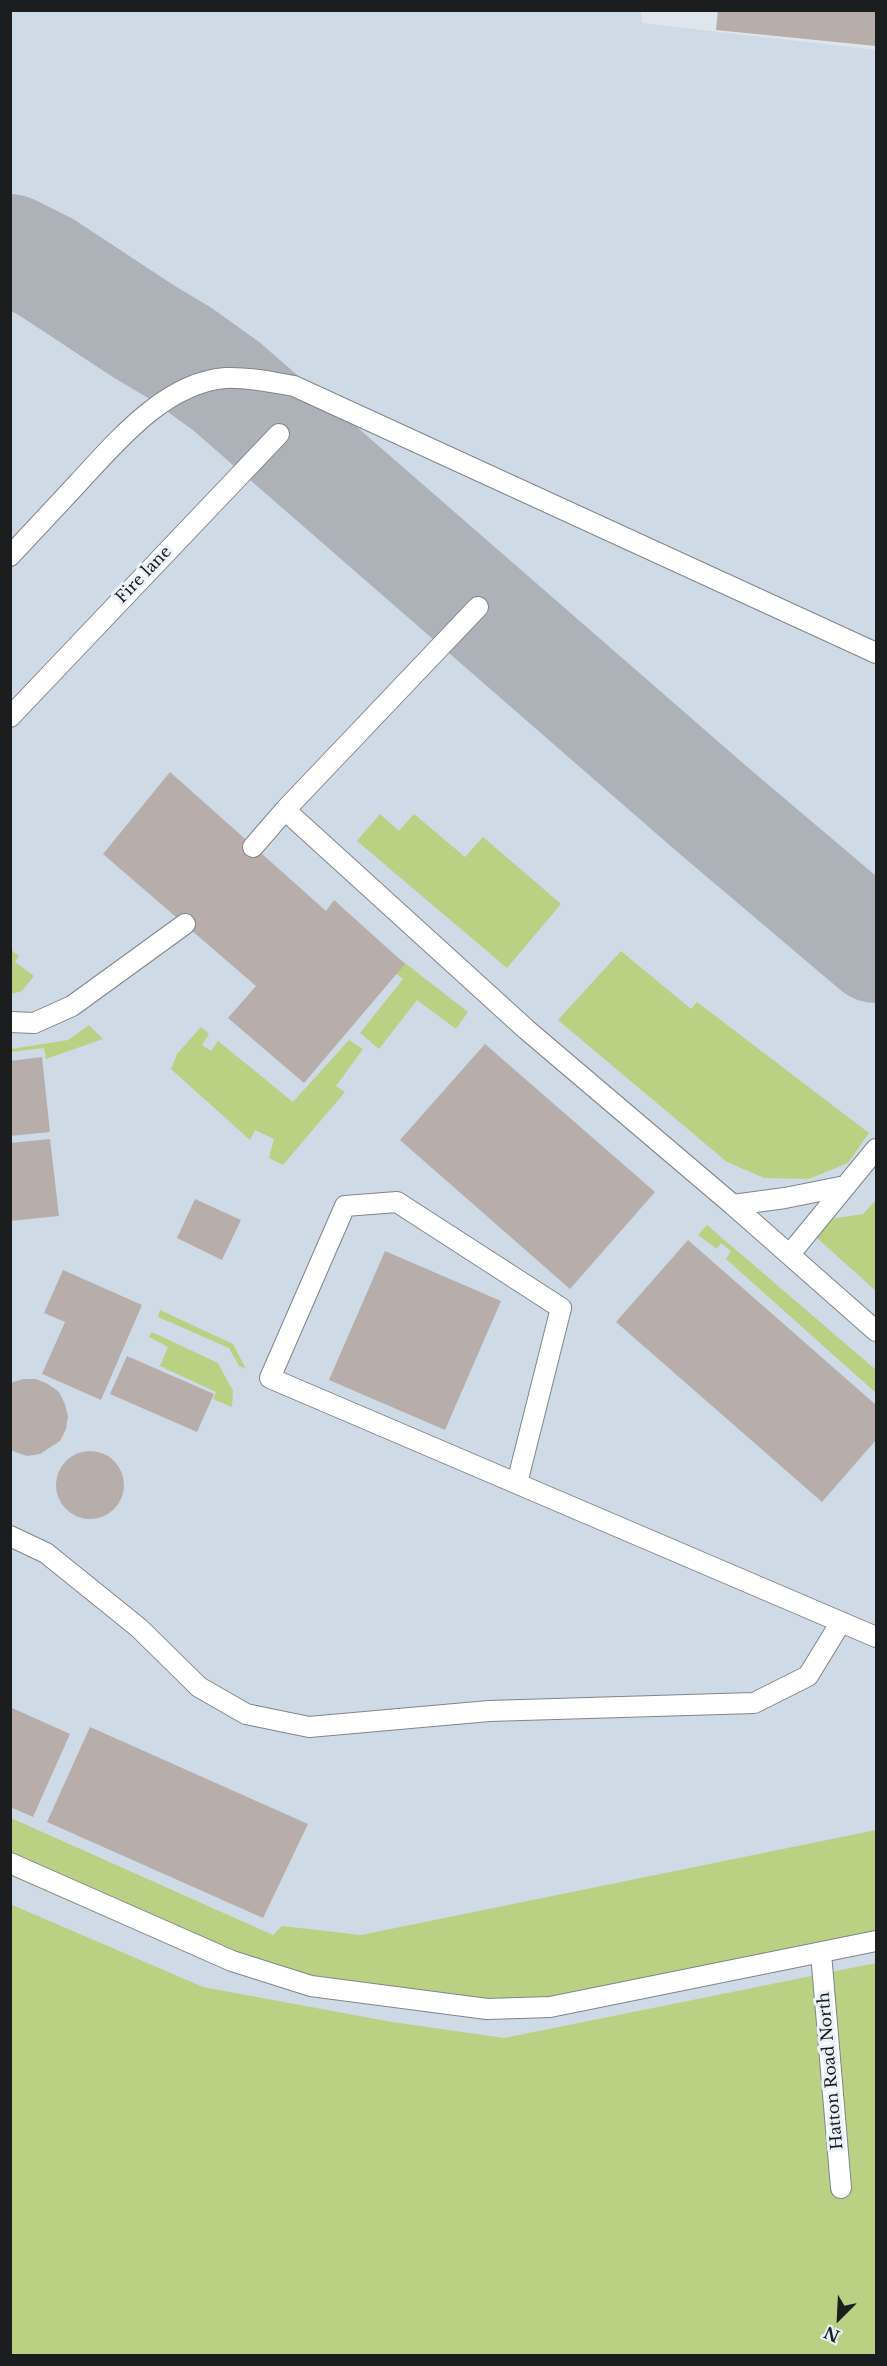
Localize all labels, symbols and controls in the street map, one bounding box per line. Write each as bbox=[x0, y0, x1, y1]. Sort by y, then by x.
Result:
street label: Fire lane bbox=[112, 543, 176, 607]
street label: Hatton Road North bbox=[815, 1991, 847, 2151]
north arrow bbox=[809, 2288, 869, 2348]
text: N bbox=[821, 2322, 843, 2347]

